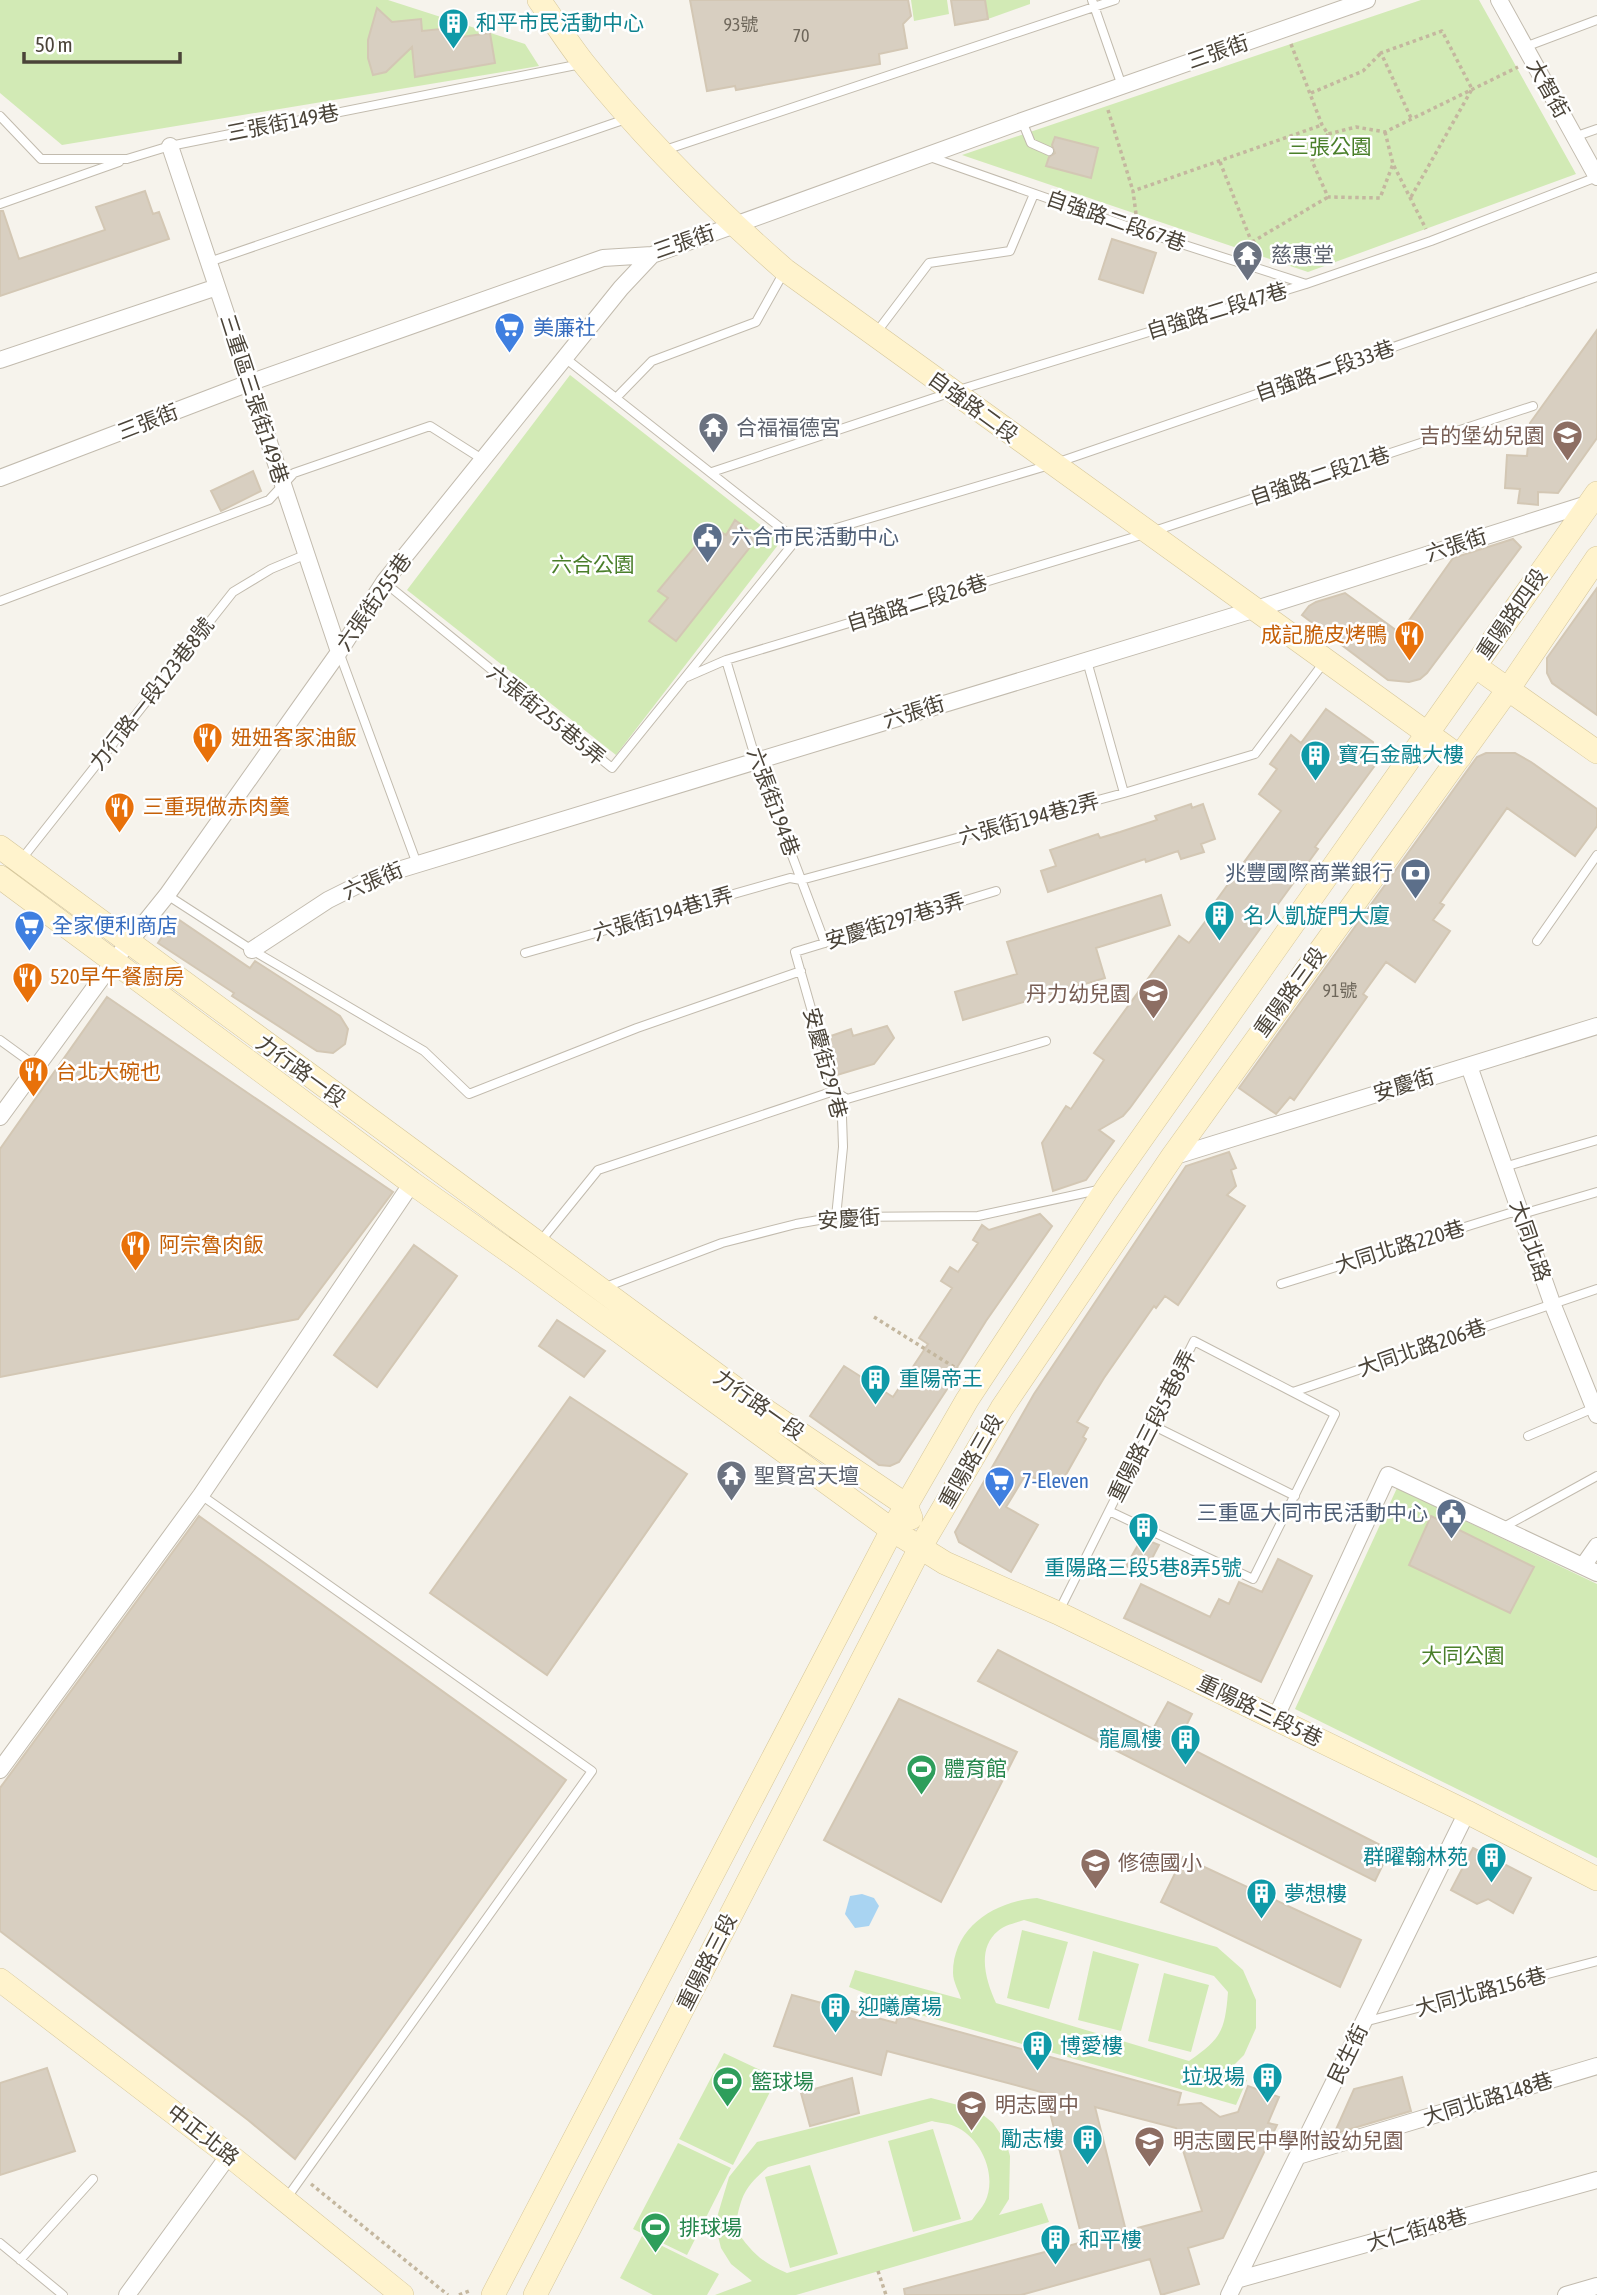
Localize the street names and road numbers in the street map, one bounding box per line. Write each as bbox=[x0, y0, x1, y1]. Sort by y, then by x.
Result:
street label: 三張街 bbox=[1184, 29, 1251, 73]
street label: 大智街 bbox=[1523, 55, 1575, 122]
street label: 三張街149巷 bbox=[225, 99, 341, 145]
street label: 自強路二段67巷 bbox=[1044, 185, 1189, 255]
street label: 三張街 bbox=[650, 219, 717, 263]
street label: 自強路二段47巷 bbox=[1144, 277, 1290, 343]
street label: 三重區三張街149巷 bbox=[216, 311, 294, 486]
street label: 自強路二段33巷 bbox=[1252, 335, 1397, 405]
street label: 自強路二段 bbox=[924, 366, 1023, 447]
street label: 三張街 bbox=[114, 399, 181, 444]
street label: 自強路二段21巷 bbox=[1247, 441, 1393, 509]
street label: 六張街 bbox=[1422, 523, 1489, 565]
street label: 六張街255巷 bbox=[331, 548, 416, 655]
street label: 重陽路四段 bbox=[1471, 564, 1551, 663]
street label: 自強路二段26巷 bbox=[844, 569, 990, 635]
street label: 力行路一段123巷8號 bbox=[84, 613, 218, 774]
street label: 六張街255巷5弄 bbox=[483, 659, 610, 769]
street label: 六張街 bbox=[880, 690, 947, 732]
street label: 六張街194巷 bbox=[743, 744, 805, 859]
street label: 六張街194巷2弄 bbox=[956, 788, 1102, 848]
street label: 六張街 bbox=[339, 857, 406, 903]
street label: 六張街194巷1弄 bbox=[590, 882, 735, 944]
street label: 安慶街297巷3弄 bbox=[822, 887, 967, 953]
street label: 重陽路三段 bbox=[1249, 942, 1330, 1041]
street label: 安慶街297巷 bbox=[800, 1005, 852, 1121]
street label: 力行路一段 bbox=[252, 1030, 351, 1111]
street label: 安慶街 bbox=[1370, 1063, 1437, 1105]
street label: 大同北路 bbox=[1506, 1197, 1556, 1284]
street label: 安慶街 bbox=[817, 1204, 881, 1232]
street label: 大同北路220巷 bbox=[1332, 1215, 1468, 1277]
street label: 大同北路206巷 bbox=[1354, 1314, 1489, 1380]
street label: 重陽路三段5巷8弄 bbox=[1103, 1346, 1200, 1505]
street label: 力行路一段 bbox=[710, 1364, 809, 1444]
street label: 重陽路三段 bbox=[933, 1409, 1007, 1512]
street label: 重陽路三段5巷 bbox=[1194, 1670, 1327, 1751]
street label: 重陽路三段 bbox=[672, 1909, 741, 2014]
street label: 大同北路156巷 bbox=[1413, 1962, 1549, 2020]
street label: 民生街 bbox=[1323, 2020, 1372, 2087]
street label: 大同北路148巷 bbox=[1420, 2067, 1556, 2129]
street label: 中正北路 bbox=[163, 2099, 244, 2170]
street label: 大仁街48巷 bbox=[1364, 2203, 1470, 2255]

